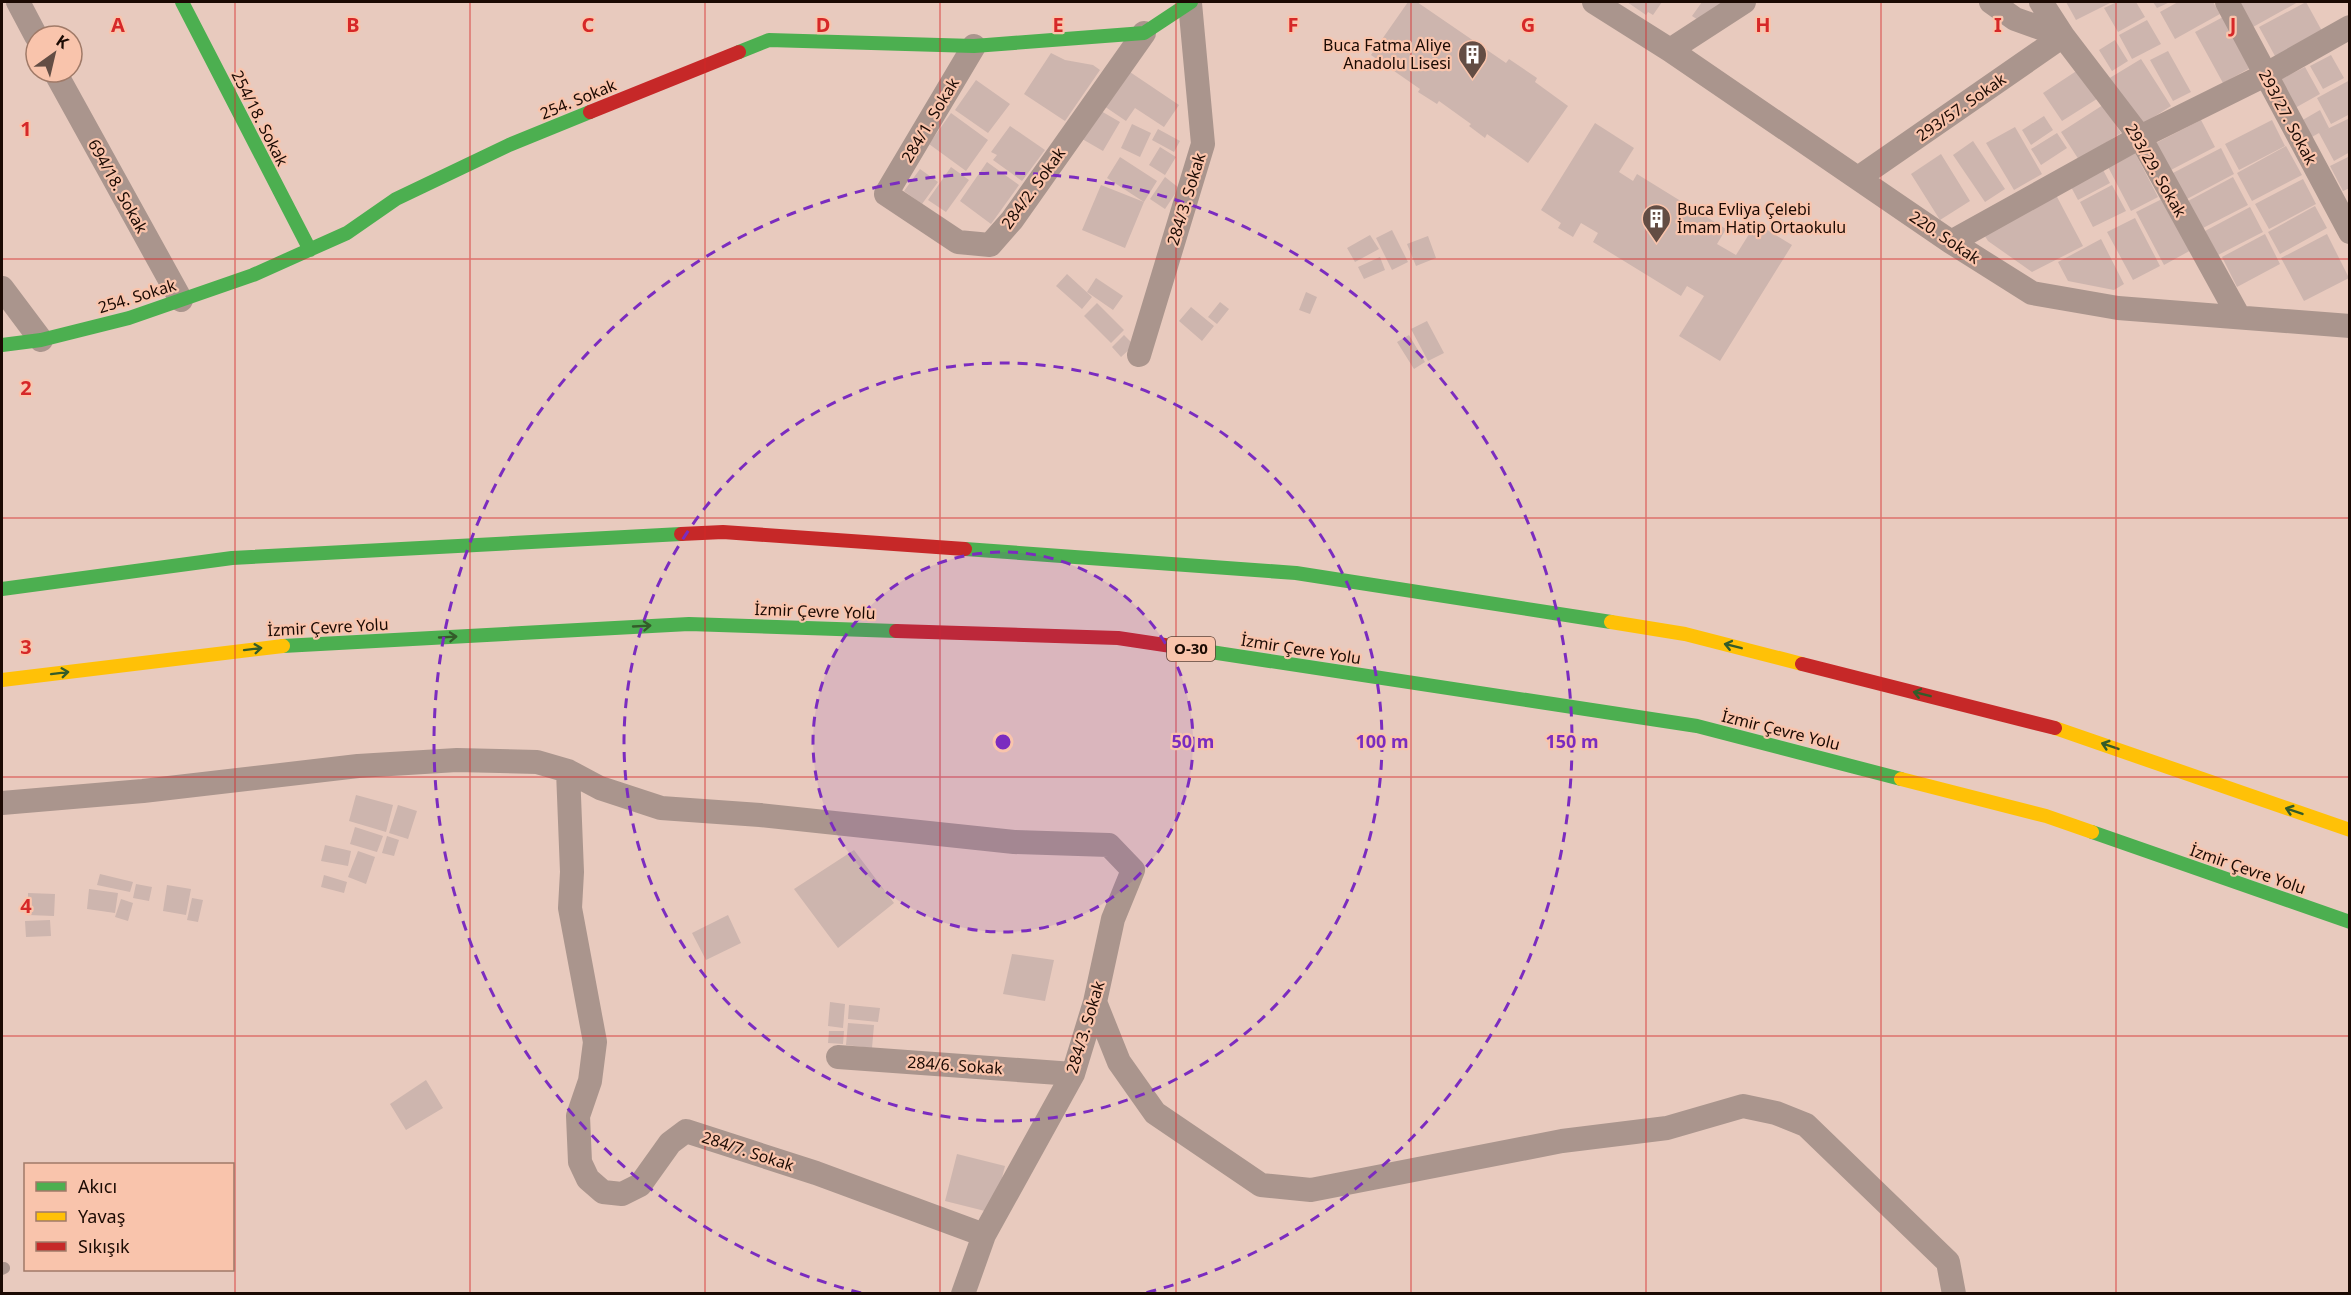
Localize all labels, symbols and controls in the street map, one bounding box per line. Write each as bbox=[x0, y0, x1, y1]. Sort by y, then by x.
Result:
text: A bbox=[111, 11, 125, 38]
text: B bbox=[346, 11, 360, 38]
text: C bbox=[582, 11, 595, 38]
text: D bbox=[816, 11, 830, 38]
text: E bbox=[1052, 11, 1064, 38]
text: F bbox=[1288, 11, 1298, 38]
text: G bbox=[1521, 11, 1535, 38]
text: H bbox=[1755, 11, 1771, 38]
text: I bbox=[1994, 11, 2002, 38]
text: J bbox=[2228, 11, 2236, 38]
north arrow bbox=[24, 24, 84, 84]
text: K bbox=[52, 29, 73, 54]
place label: Buca Fatma Aliye Anadolu Lisesi bbox=[1323, 34, 1451, 74]
building icon: Buca Fatma Aliye Anadolu Lisesi bbox=[1456, 38, 1488, 80]
street label: 254/18. Sokak bbox=[226, 66, 294, 170]
street label: 293/27. Sokak bbox=[2254, 66, 2322, 169]
street label: 293/57. Sokak bbox=[1912, 68, 2011, 146]
street label: 284/1. Sokak bbox=[896, 73, 964, 167]
street label: 254. Sokak bbox=[537, 74, 620, 124]
text: 1 bbox=[20, 115, 32, 142]
street label: 293/29. Sokak bbox=[2120, 119, 2192, 221]
street label: 694/18. Sokak bbox=[83, 135, 153, 238]
street label: 284/2. Sokak bbox=[996, 143, 1070, 233]
street label: 284/3. Sokak bbox=[1162, 150, 1211, 248]
place label: Buca Evliya Çelebi İmam Hatip Ortaokulu bbox=[1677, 198, 1846, 238]
building icon: Buca Evliya Çelebi İmam Hatip Ortaokulu bbox=[1640, 202, 1672, 244]
street label: 220. Sokak bbox=[1906, 205, 1985, 269]
street label: 254. Sokak bbox=[95, 274, 179, 318]
text: 2 bbox=[20, 374, 32, 401]
street label: İzmir Çevre Yolu bbox=[754, 598, 876, 624]
street label: İzmir Çevre Yolu bbox=[267, 613, 389, 641]
one-way arrow bbox=[632, 621, 652, 632]
street label: İzmir Çevre Yolu bbox=[1239, 629, 1363, 669]
one-way arrow bbox=[437, 631, 457, 642]
text: 3 bbox=[20, 633, 32, 660]
road number: O-30 bbox=[1167, 637, 1215, 661]
one-way arrow bbox=[1724, 640, 1743, 652]
one-way arrow bbox=[243, 643, 263, 654]
one-way arrow bbox=[49, 667, 69, 678]
one-way arrow bbox=[1913, 687, 1932, 699]
street label: İzmir Çevre Yolu bbox=[1720, 705, 1842, 755]
text: 50 m bbox=[1172, 729, 1214, 753]
text: 100 m bbox=[1355, 729, 1409, 753]
text: 150 m bbox=[1545, 729, 1599, 753]
centre of rings bbox=[993, 732, 1013, 752]
one-way arrow bbox=[2101, 740, 2120, 751]
one-way arrow bbox=[2285, 804, 2304, 815]
street label: İzmir Çevre Yolu bbox=[2187, 839, 2309, 899]
text: 4 bbox=[20, 892, 32, 919]
street label: 284/3. Sokak bbox=[1061, 978, 1110, 1076]
street label: 284/6. Sokak bbox=[907, 1051, 1004, 1079]
street label: 284/7. Sokak bbox=[699, 1126, 797, 1176]
legend bbox=[24, 1163, 234, 1271]
text: Akıcı bbox=[78, 1174, 117, 1198]
text: Yavaş bbox=[78, 1204, 125, 1228]
text: Sıkışık bbox=[78, 1234, 130, 1258]

